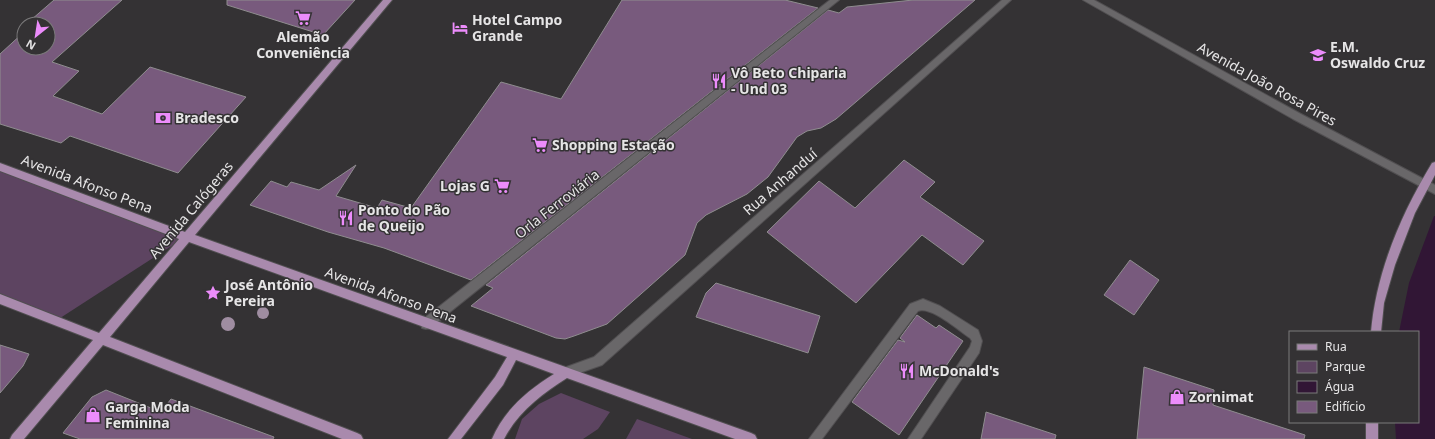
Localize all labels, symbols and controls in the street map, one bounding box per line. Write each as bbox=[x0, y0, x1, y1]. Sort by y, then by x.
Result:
supermarket icon: Alemão Conveniência bbox=[294, 9, 312, 27]
place label: Hotel Campo Grande bbox=[472, 10, 563, 45]
north arrow bbox=[16, 16, 56, 56]
hotel icon: Hotel Campo Grande bbox=[451, 19, 469, 37]
place label: Alemão Conveniência bbox=[256, 27, 350, 62]
text: N bbox=[23, 36, 38, 54]
street label: Avenida João Rosa Pires bbox=[1194, 37, 1340, 130]
place label: E.M. Oswaldo Cruz bbox=[1330, 37, 1425, 72]
school or university icon: E.M. Oswaldo Cruz bbox=[1309, 46, 1327, 64]
place label: Vô Beto Chiparia - Und 03 bbox=[731, 63, 847, 98]
restaurant icon: Vô Beto Chiparia - Und 03 bbox=[710, 72, 728, 90]
place label: Bradesco bbox=[175, 108, 239, 127]
bank icon: Bradesco bbox=[154, 109, 172, 127]
place label: Shopping Estação bbox=[552, 135, 675, 154]
supermarket icon: Shopping Estação bbox=[531, 136, 549, 154]
street label: Rua Anhanduí bbox=[739, 144, 821, 219]
street label: Avenida Afonso Pena bbox=[19, 150, 155, 217]
street label: Avenida Calógeras bbox=[144, 157, 237, 262]
street label: Orla Ferroviária bbox=[511, 165, 603, 243]
place label: Lojas G bbox=[440, 176, 490, 195]
supermarket icon: Lojas G bbox=[493, 177, 511, 195]
place label: Ponto do Pão de Queijo bbox=[358, 200, 450, 235]
restaurant icon: Ponto do Pão de Queijo bbox=[337, 209, 355, 227]
street label: Avenida Afonso Pena bbox=[323, 262, 460, 327]
place label: José Antônio Pereira bbox=[223, 275, 313, 310]
place icon: José Antônio Pereira bbox=[204, 284, 222, 302]
legend bbox=[1289, 331, 1419, 423]
text: Rua bbox=[1325, 338, 1347, 355]
text: Parque bbox=[1325, 358, 1366, 375]
place label: McDonald's bbox=[919, 361, 999, 380]
restaurant icon: McDonald's bbox=[898, 362, 916, 380]
text: Água bbox=[1325, 378, 1354, 395]
place label: Zornimat bbox=[1189, 387, 1254, 406]
shop icon: Zornimat bbox=[1168, 388, 1186, 406]
place label: Garga Moda Feminina bbox=[105, 397, 190, 432]
text: Edifício bbox=[1325, 398, 1366, 415]
shop icon: Garga Moda Feminina bbox=[84, 406, 102, 424]

